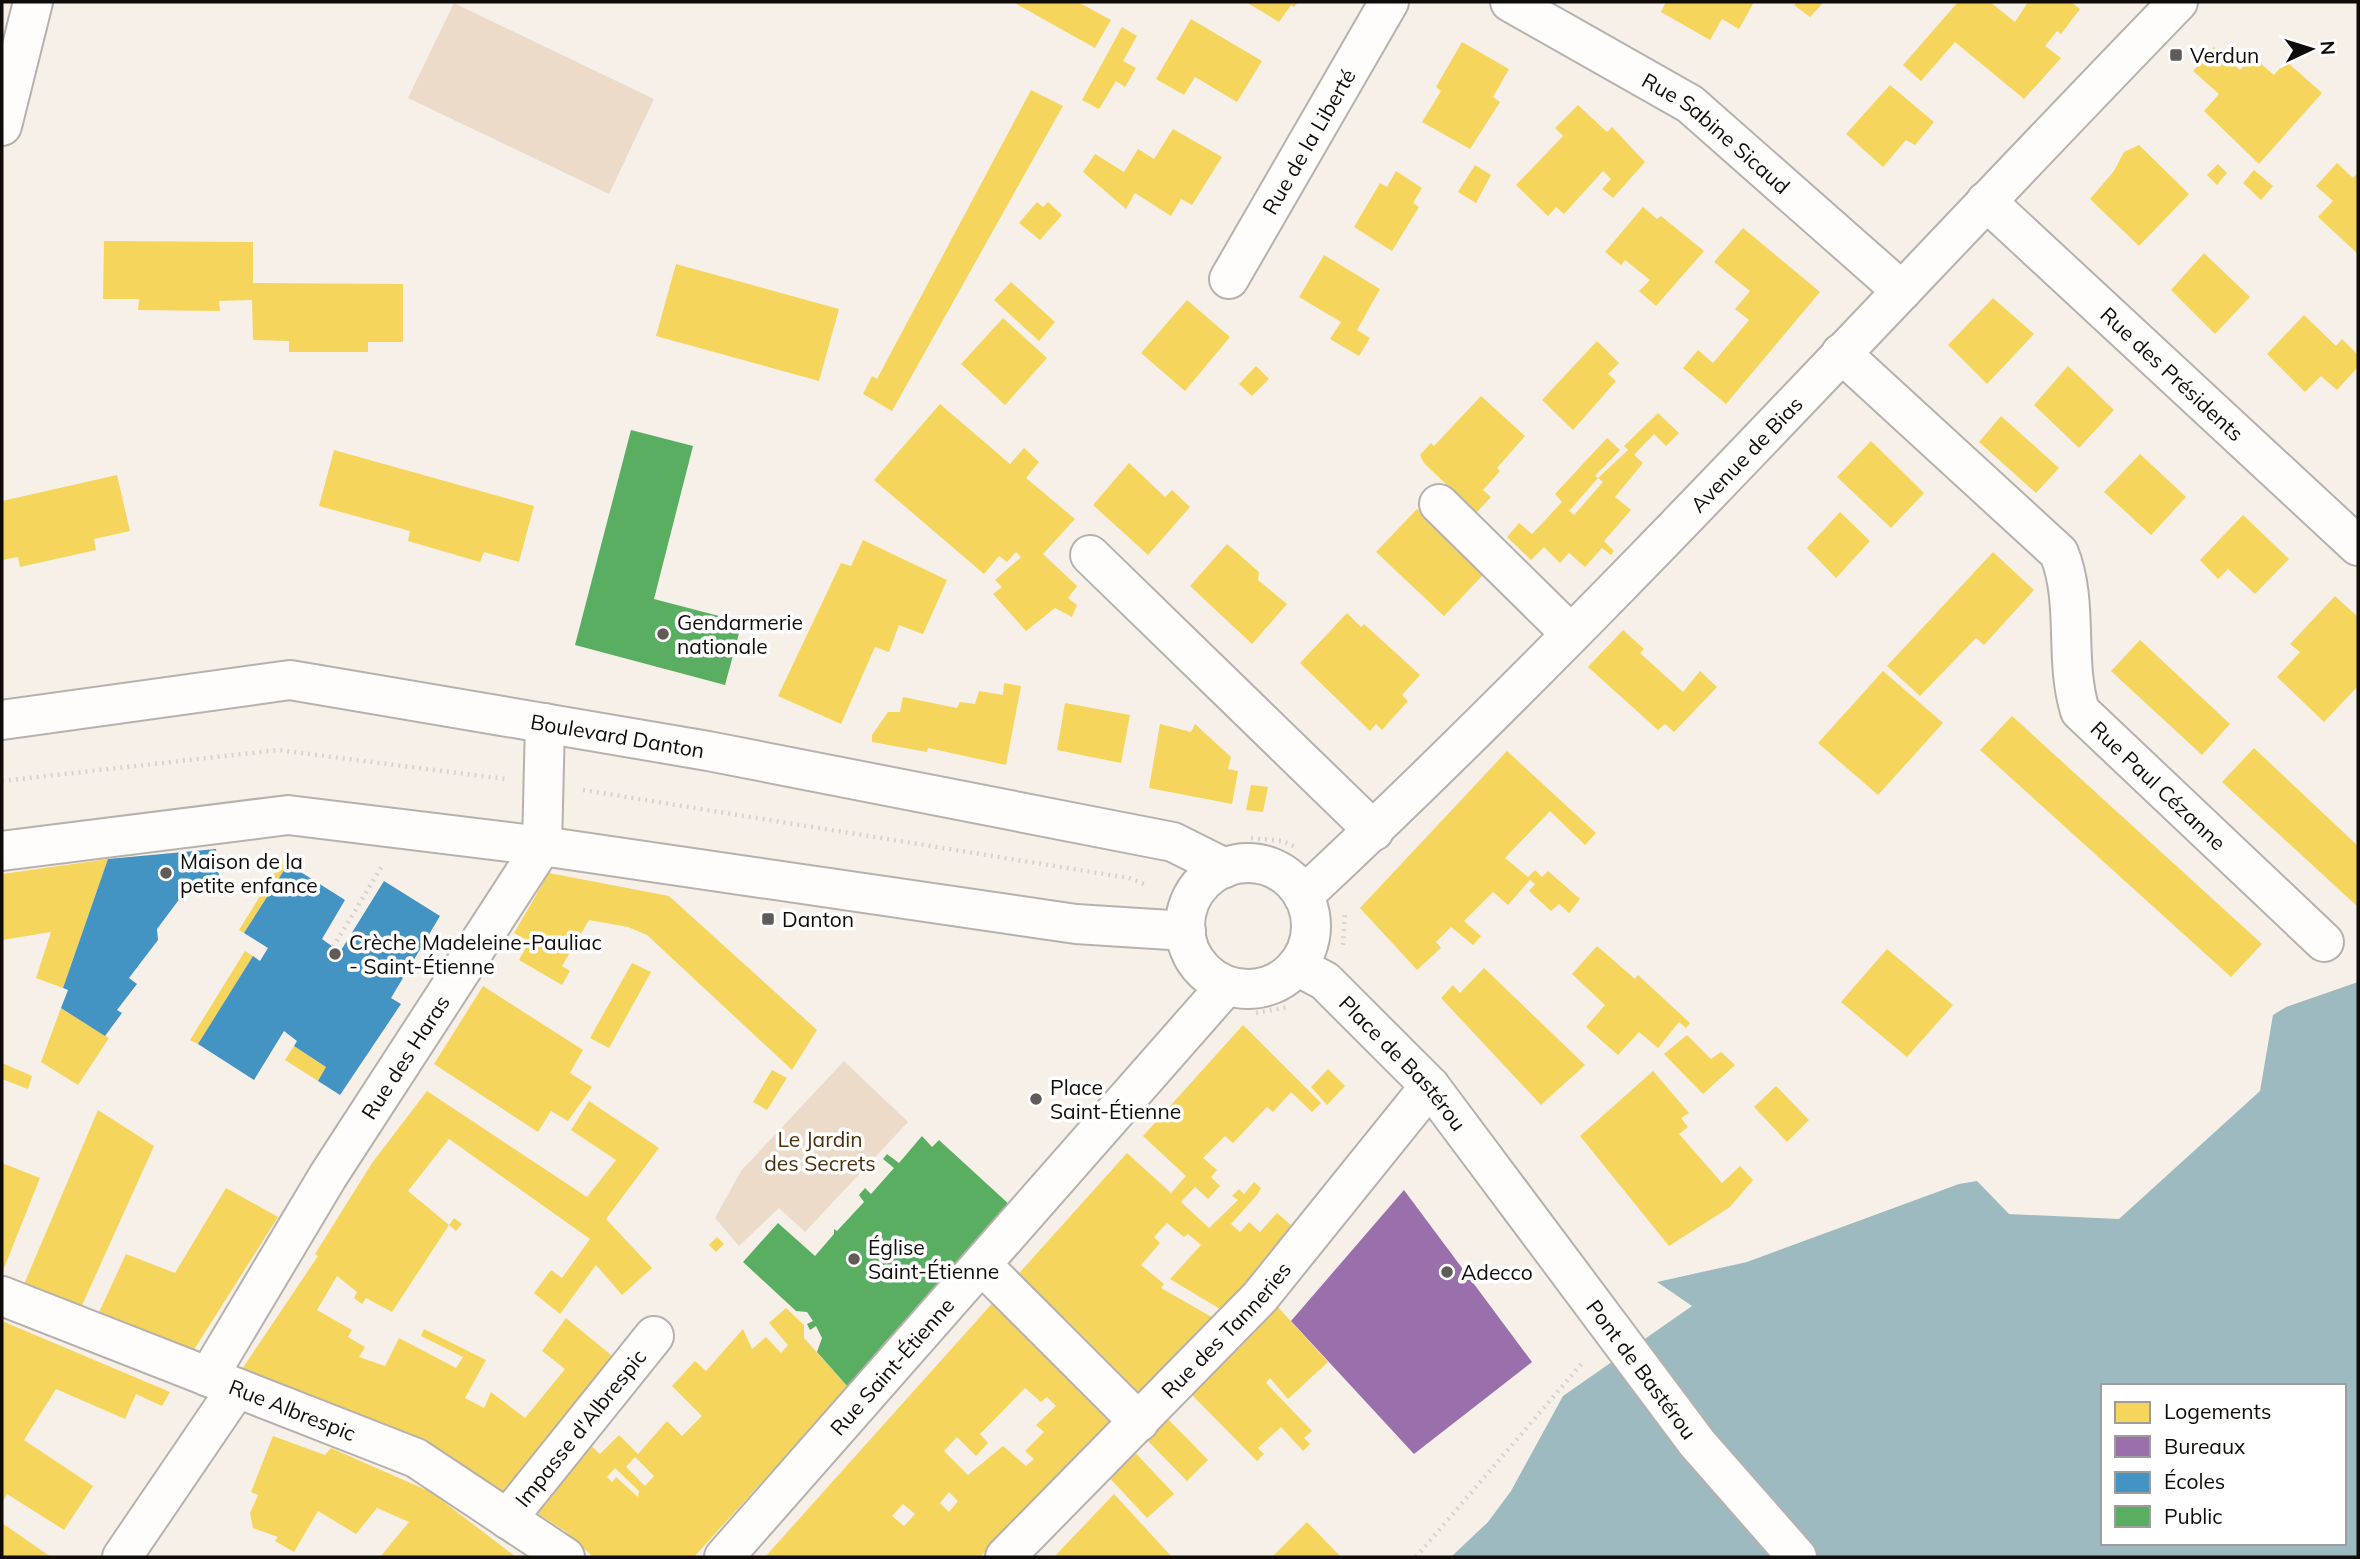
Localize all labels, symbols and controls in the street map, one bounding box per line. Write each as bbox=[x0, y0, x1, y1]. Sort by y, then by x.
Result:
north arrow bbox=[2276, 14, 2346, 84]
text: N bbox=[2315, 40, 2340, 56]
place label: Verdun bbox=[2190, 42, 2259, 68]
marker: Verdun bbox=[2168, 47, 2184, 63]
street label: Rue de la Liberté bbox=[1256, 64, 1361, 219]
street label: Rue Sabine Sicaud bbox=[1638, 67, 1795, 199]
street label: Rue des Présidents bbox=[2095, 301, 2249, 446]
street label: Avenue de Bias bbox=[1685, 391, 1808, 517]
place label: Gendarmerie nationale bbox=[677, 609, 803, 659]
marker: Gendarmerie nationale bbox=[655, 626, 671, 642]
street label: Boulevard Danton bbox=[529, 708, 706, 763]
street label: Rue Paul Cézanne bbox=[2085, 715, 2231, 855]
place label: Maison de la petite enfance bbox=[180, 848, 318, 898]
marker: Maison de la petite enfance bbox=[158, 865, 174, 881]
place label: Danton bbox=[782, 906, 854, 932]
marker: Danton bbox=[760, 911, 776, 927]
place label: Crèche Madeleine-Pauliac - Saint-Étienne bbox=[349, 929, 602, 979]
marker: Crèche Madeleine-Pauliac - Saint-Étienne bbox=[327, 946, 343, 962]
street label: Rue des Haras bbox=[355, 990, 455, 1124]
street label: Place de Bastérou bbox=[1334, 990, 1472, 1136]
place label: Place Saint-Étienne bbox=[1050, 1074, 1181, 1124]
marker: Place Saint-Étienne bbox=[1028, 1091, 1044, 1107]
park label: Le Jardin des Secrets bbox=[764, 1126, 876, 1176]
place label: Église Saint-Étienne bbox=[868, 1234, 999, 1284]
marker: Église Saint-Étienne bbox=[846, 1251, 862, 1267]
street label: Rue des Tanneries bbox=[1155, 1256, 1296, 1403]
place label: Adecco bbox=[1461, 1259, 1533, 1285]
marker: Adecco bbox=[1439, 1264, 1455, 1280]
street label: Rue Saint-Étienne bbox=[824, 1292, 959, 1440]
street label: Pont de Bastérou bbox=[1581, 1294, 1702, 1444]
street label: Impasse d'Albrespic bbox=[509, 1344, 651, 1512]
street label: Rue Albrespic bbox=[225, 1373, 360, 1446]
legend bbox=[2101, 1384, 2346, 1545]
text: Logements bbox=[2164, 1398, 2271, 1424]
text: Bureaux bbox=[2164, 1433, 2245, 1459]
text: Écoles bbox=[2164, 1468, 2225, 1494]
text: Public bbox=[2164, 1503, 2223, 1529]

